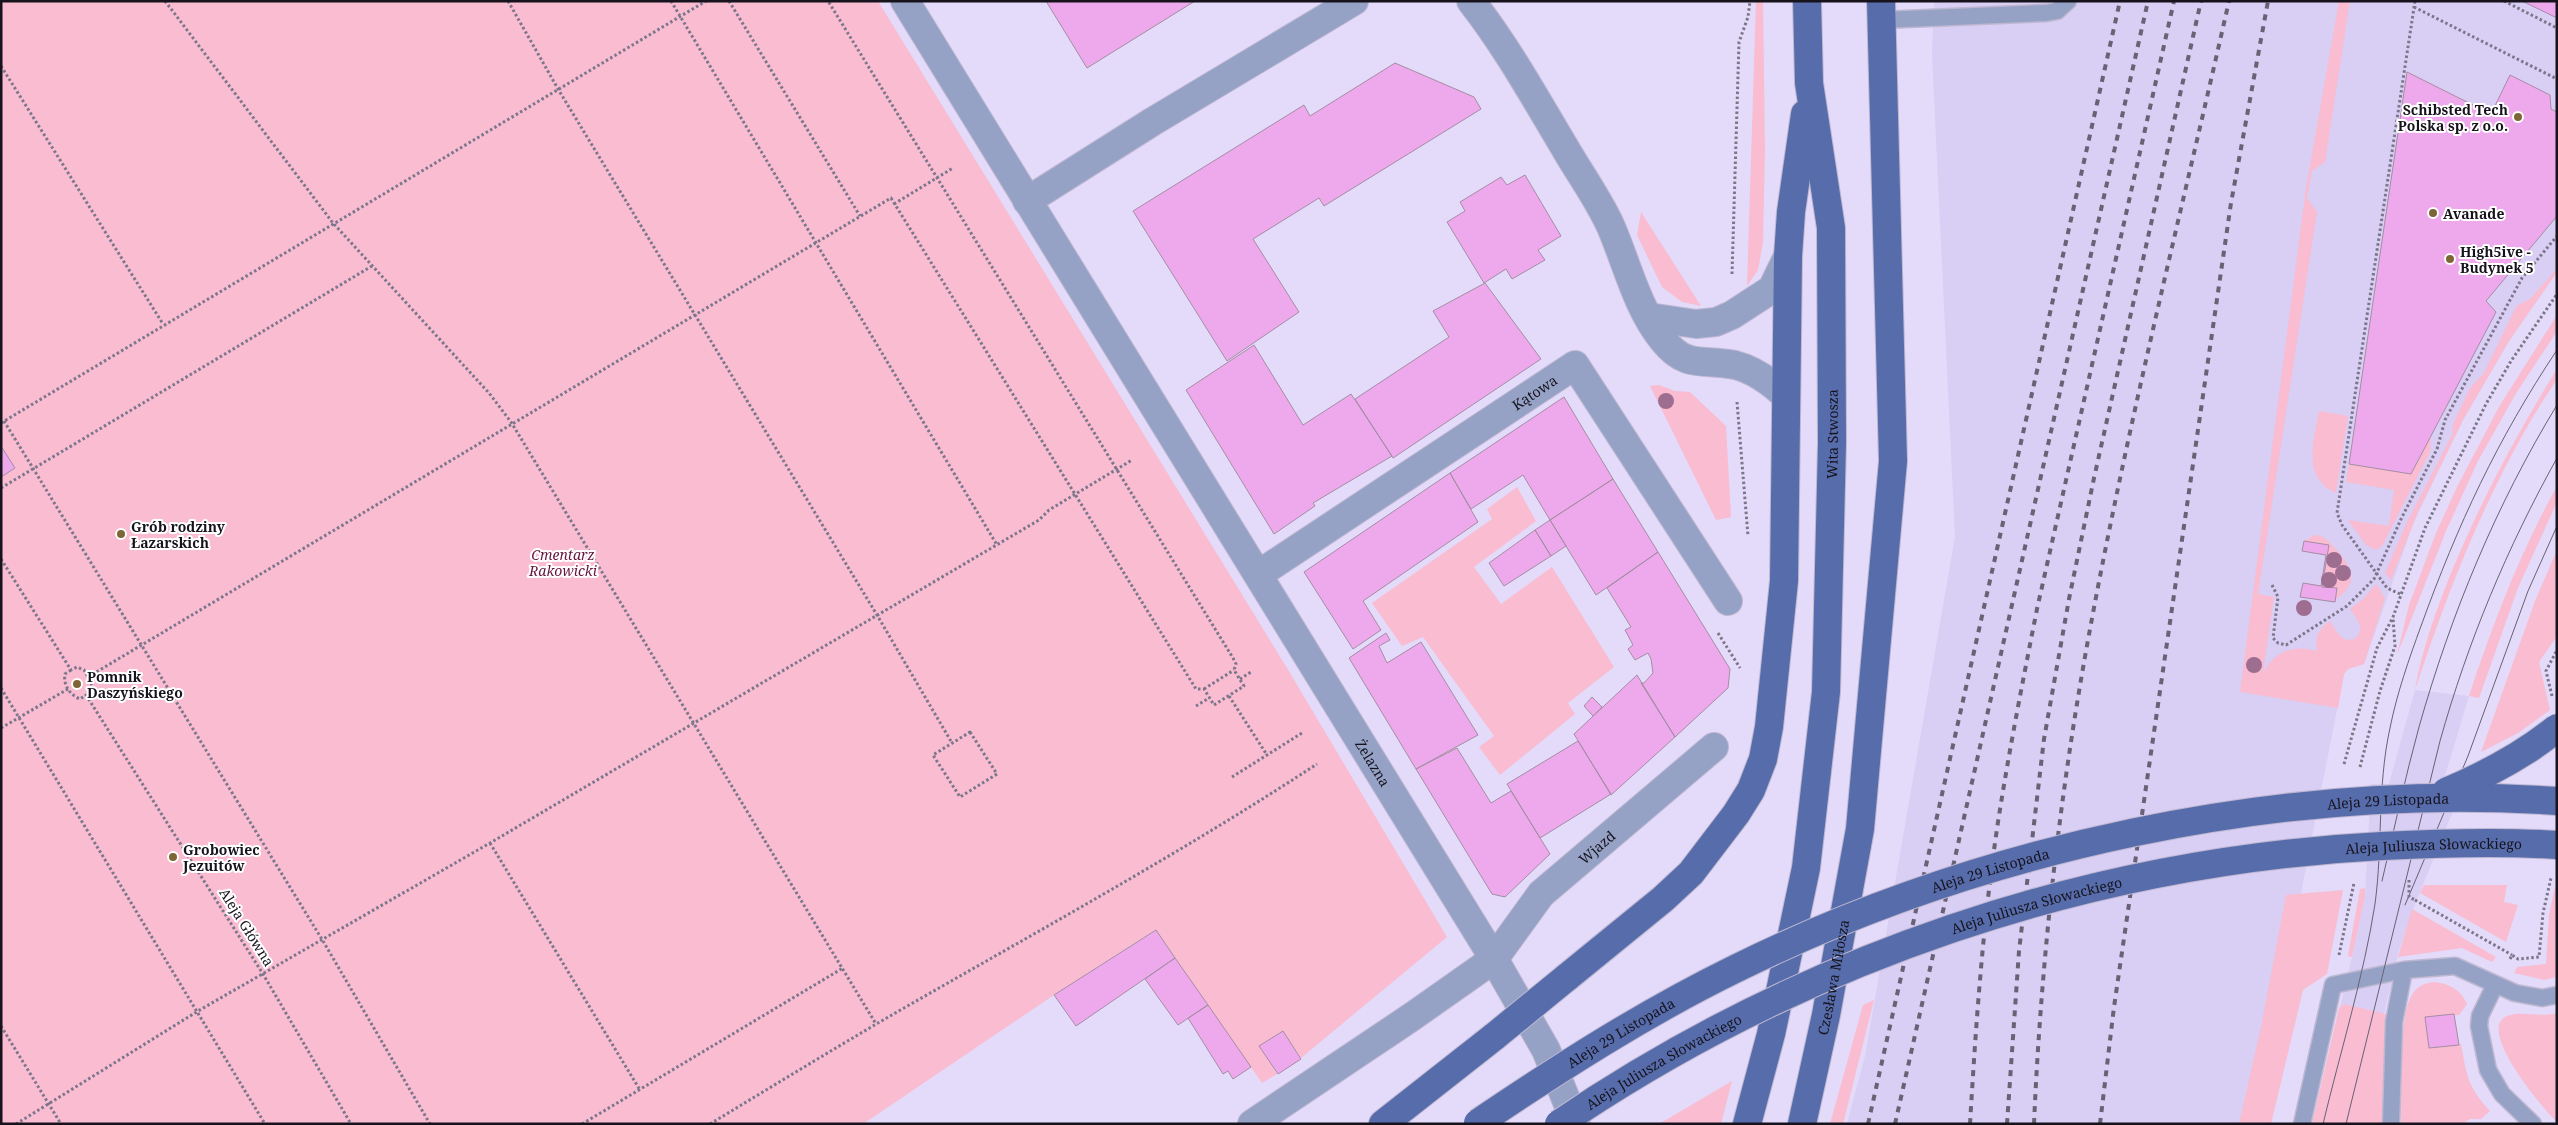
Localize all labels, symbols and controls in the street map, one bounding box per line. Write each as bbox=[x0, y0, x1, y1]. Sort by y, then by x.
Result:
place label: Schibsted Tech Polska sp. z o.o. bbox=[2398, 100, 2508, 135]
marker: Schibsted Tech Polska sp. z o.o. bbox=[2512, 111, 2524, 123]
place label: Avanade bbox=[2443, 204, 2504, 223]
marker: Avanade bbox=[2427, 207, 2439, 219]
place label: High5ive - Budynek 5 bbox=[2460, 242, 2534, 277]
marker: High5ive - Budynek 5 bbox=[2444, 253, 2456, 265]
street label: Kątowa bbox=[1508, 370, 1561, 414]
street label: Wita Stwosza bbox=[1822, 389, 1842, 479]
place label: Grób rodziny Łazarskich bbox=[131, 517, 226, 552]
marker: Grób rodziny Łazarskich bbox=[115, 528, 127, 540]
park label: Cmentarz Rakowicki bbox=[528, 545, 598, 580]
place label: Pomnik Daszyńskiego bbox=[87, 667, 183, 702]
marker: Pomnik Daszyńskiego bbox=[71, 678, 83, 690]
street label: Żelazna bbox=[1351, 735, 1395, 790]
street label: Aleja 29 Listopada bbox=[2326, 788, 2449, 813]
street label: Wjazd bbox=[1574, 826, 1619, 868]
street label: Aleja Juliusza Słowackiego bbox=[2344, 833, 2522, 858]
place label: Grobowiec Jezuitów bbox=[182, 840, 260, 875]
street label: Aleja 29 Listopada bbox=[1929, 843, 2051, 897]
marker: Grobowiec Jezuitów bbox=[167, 851, 179, 863]
street label: Aleja Juliusza Słowackiego bbox=[1948, 872, 2124, 938]
street label: Aleja Główna bbox=[215, 884, 279, 970]
street label: Czesława Miłosza bbox=[1812, 918, 1853, 1037]
street label: Aleja 29 Listopada bbox=[1563, 993, 1678, 1072]
street label: Aleja Juliusza Słowackiego bbox=[1582, 1009, 1745, 1113]

